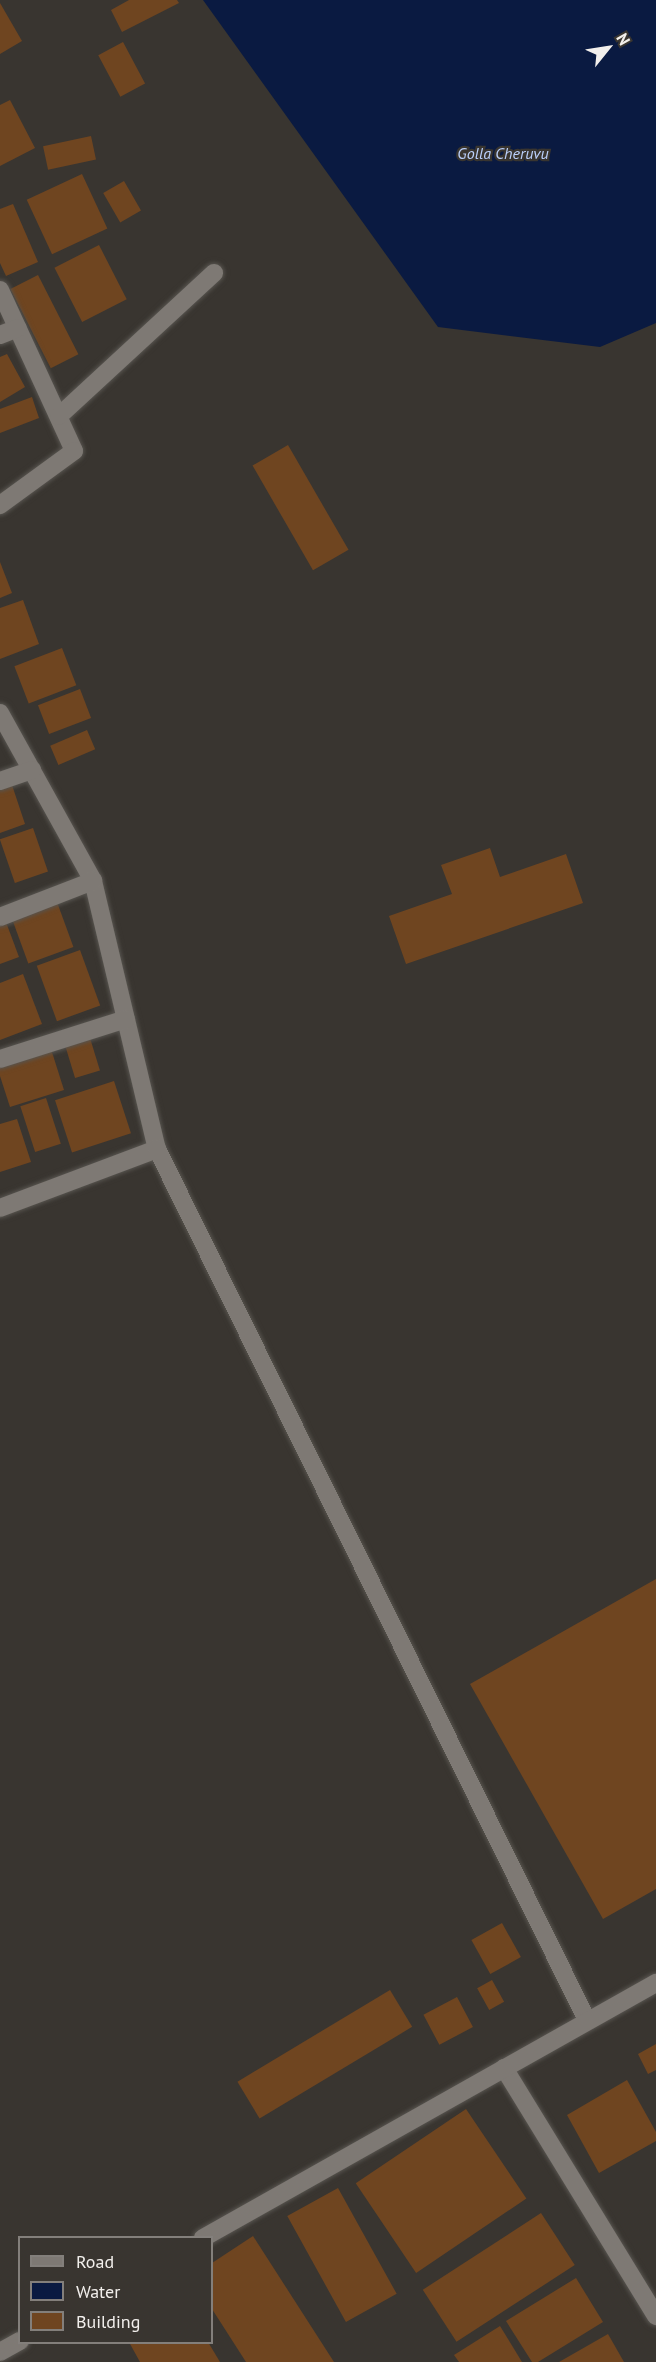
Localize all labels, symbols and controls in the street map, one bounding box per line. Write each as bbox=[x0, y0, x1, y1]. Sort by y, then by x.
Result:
north arrow bbox=[578, 18, 638, 78]
text: N bbox=[612, 29, 635, 49]
water label: Golla Cheruvu bbox=[457, 143, 549, 163]
legend bbox=[18, 2236, 213, 2344]
text: Road bbox=[76, 2250, 114, 2273]
text: Water bbox=[76, 2280, 120, 2303]
text: Building bbox=[76, 2310, 140, 2333]

